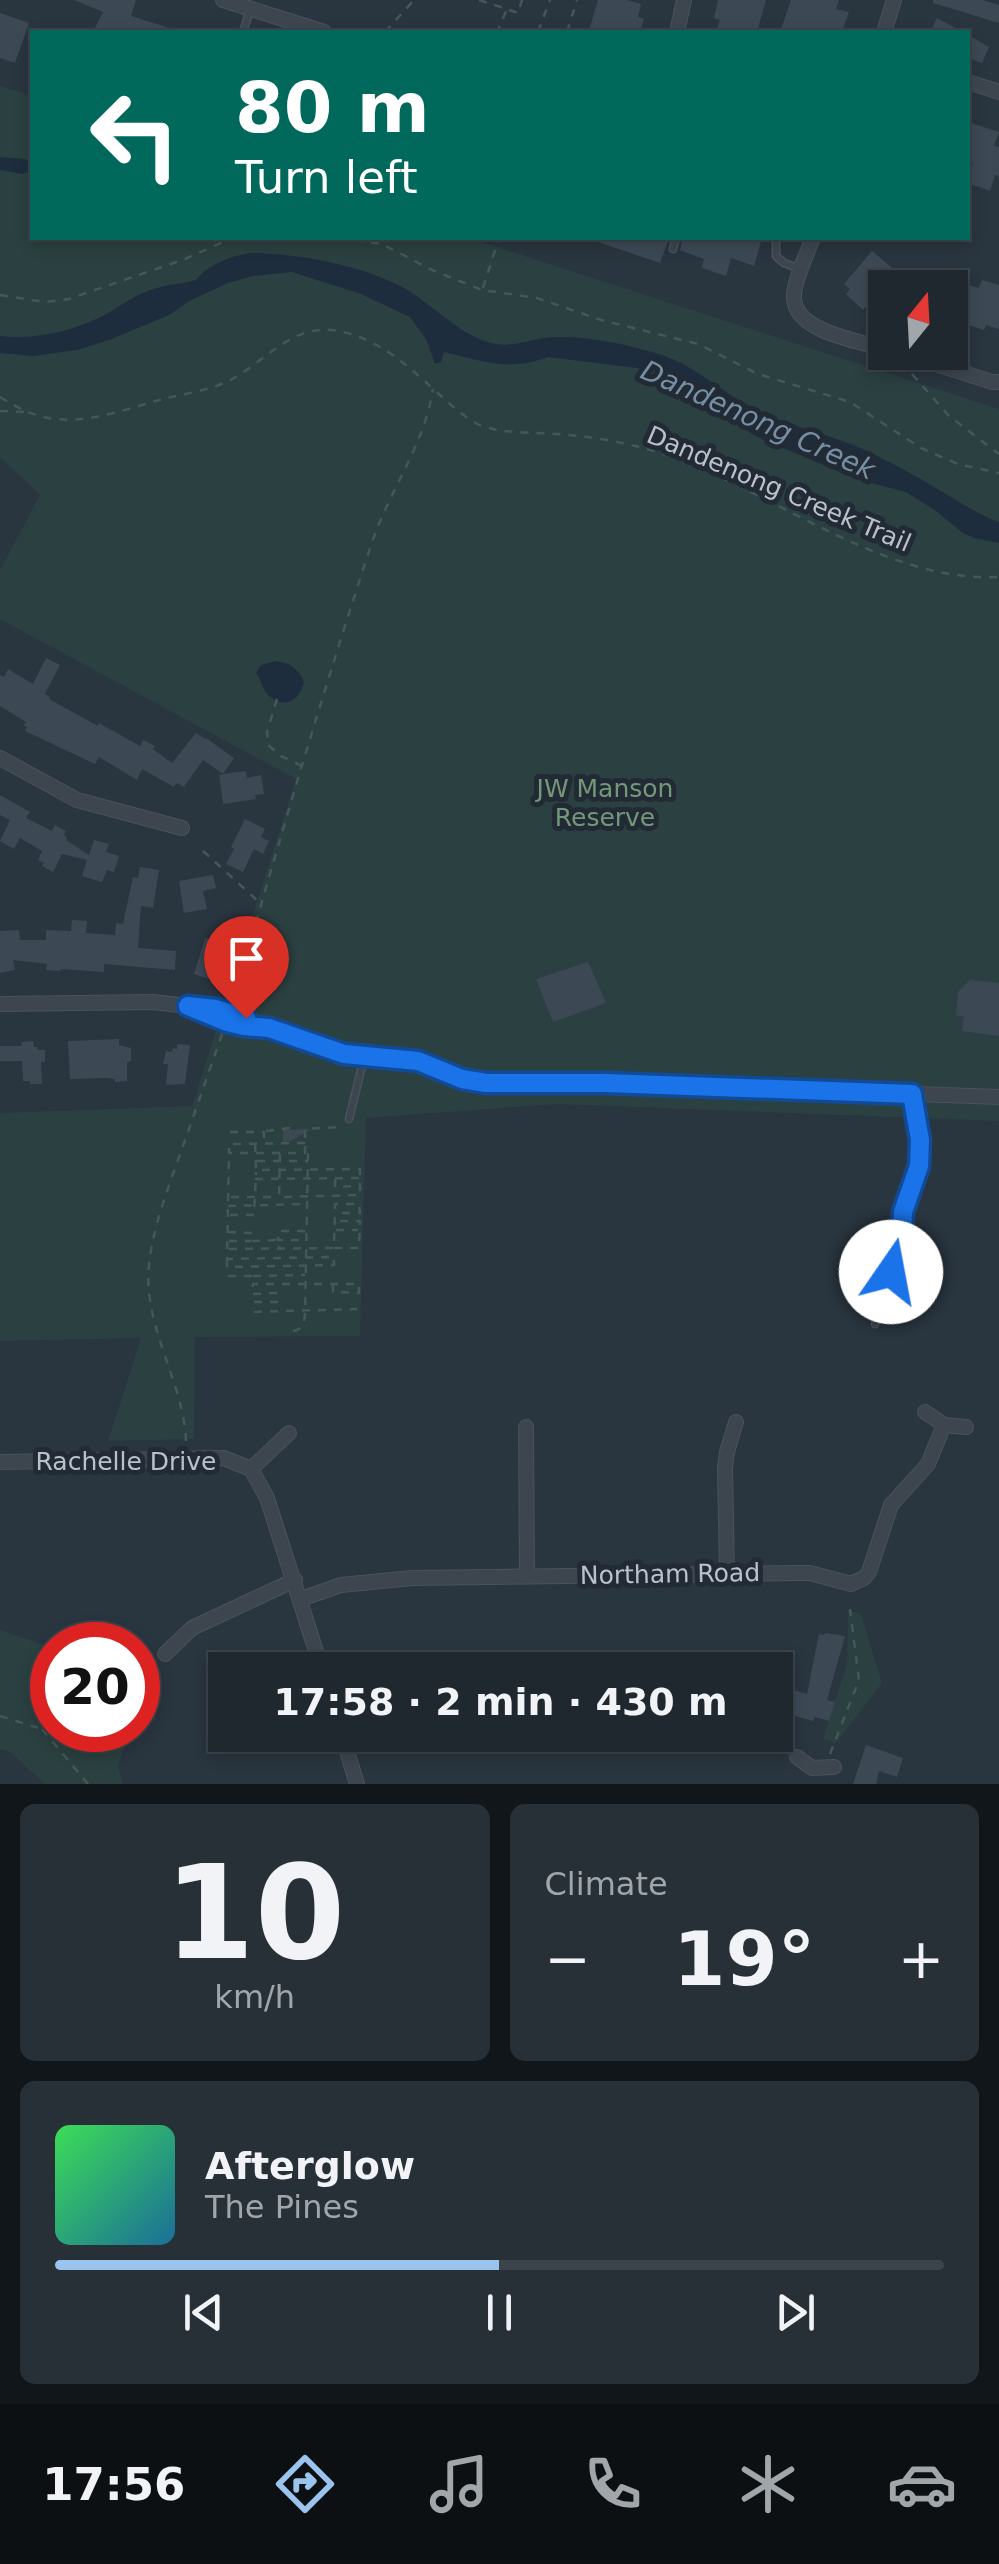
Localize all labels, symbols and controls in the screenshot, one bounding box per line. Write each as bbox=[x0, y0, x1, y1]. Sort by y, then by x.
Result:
text: 80 m bbox=[235, 67, 430, 149]
icon: left bbox=[70, 70, 200, 200]
text: Turn left bbox=[235, 151, 418, 204]
north arrow bbox=[868, 270, 968, 370]
map controls bbox=[868, 270, 968, 370]
water label: Dandenong Creek bbox=[636, 354, 882, 487]
street label: Dandenong Creek Trail bbox=[643, 420, 915, 558]
park label: JW Manson Reserve bbox=[535, 774, 673, 832]
pin bbox=[204, 916, 289, 1019]
icon: arrive bbox=[219, 931, 274, 986]
position arrow bbox=[839, 1220, 943, 1324]
street label: Rachelle Drive bbox=[36, 1447, 216, 1476]
street label: Northam Road bbox=[580, 1558, 760, 1590]
speed limit sign: 20 bbox=[30, 1622, 160, 1752]
text: 17:58 · 2 min · 430 m bbox=[273, 1680, 728, 1724]
text: 10 bbox=[164, 1837, 345, 1989]
text: Climate bbox=[545, 1865, 668, 1903]
text: 19° bbox=[673, 1915, 815, 2003]
text: − bbox=[545, 1927, 591, 1991]
text: + bbox=[898, 1927, 944, 1991]
text: km/h bbox=[214, 1978, 295, 2016]
text: Afterglow bbox=[205, 2144, 415, 2188]
text: The Pines bbox=[205, 2188, 359, 2226]
icon: previous bbox=[176, 2285, 231, 2340]
icon: pause bbox=[472, 2285, 527, 2340]
icon: next bbox=[768, 2285, 823, 2340]
icon: directions bbox=[270, 2449, 340, 2519]
icon: music bbox=[424, 2449, 494, 2519]
icon: phone bbox=[578, 2449, 648, 2519]
icon: climate bbox=[733, 2449, 803, 2519]
icon: car bbox=[887, 2449, 957, 2519]
text: 17:56 bbox=[42, 2458, 185, 2511]

